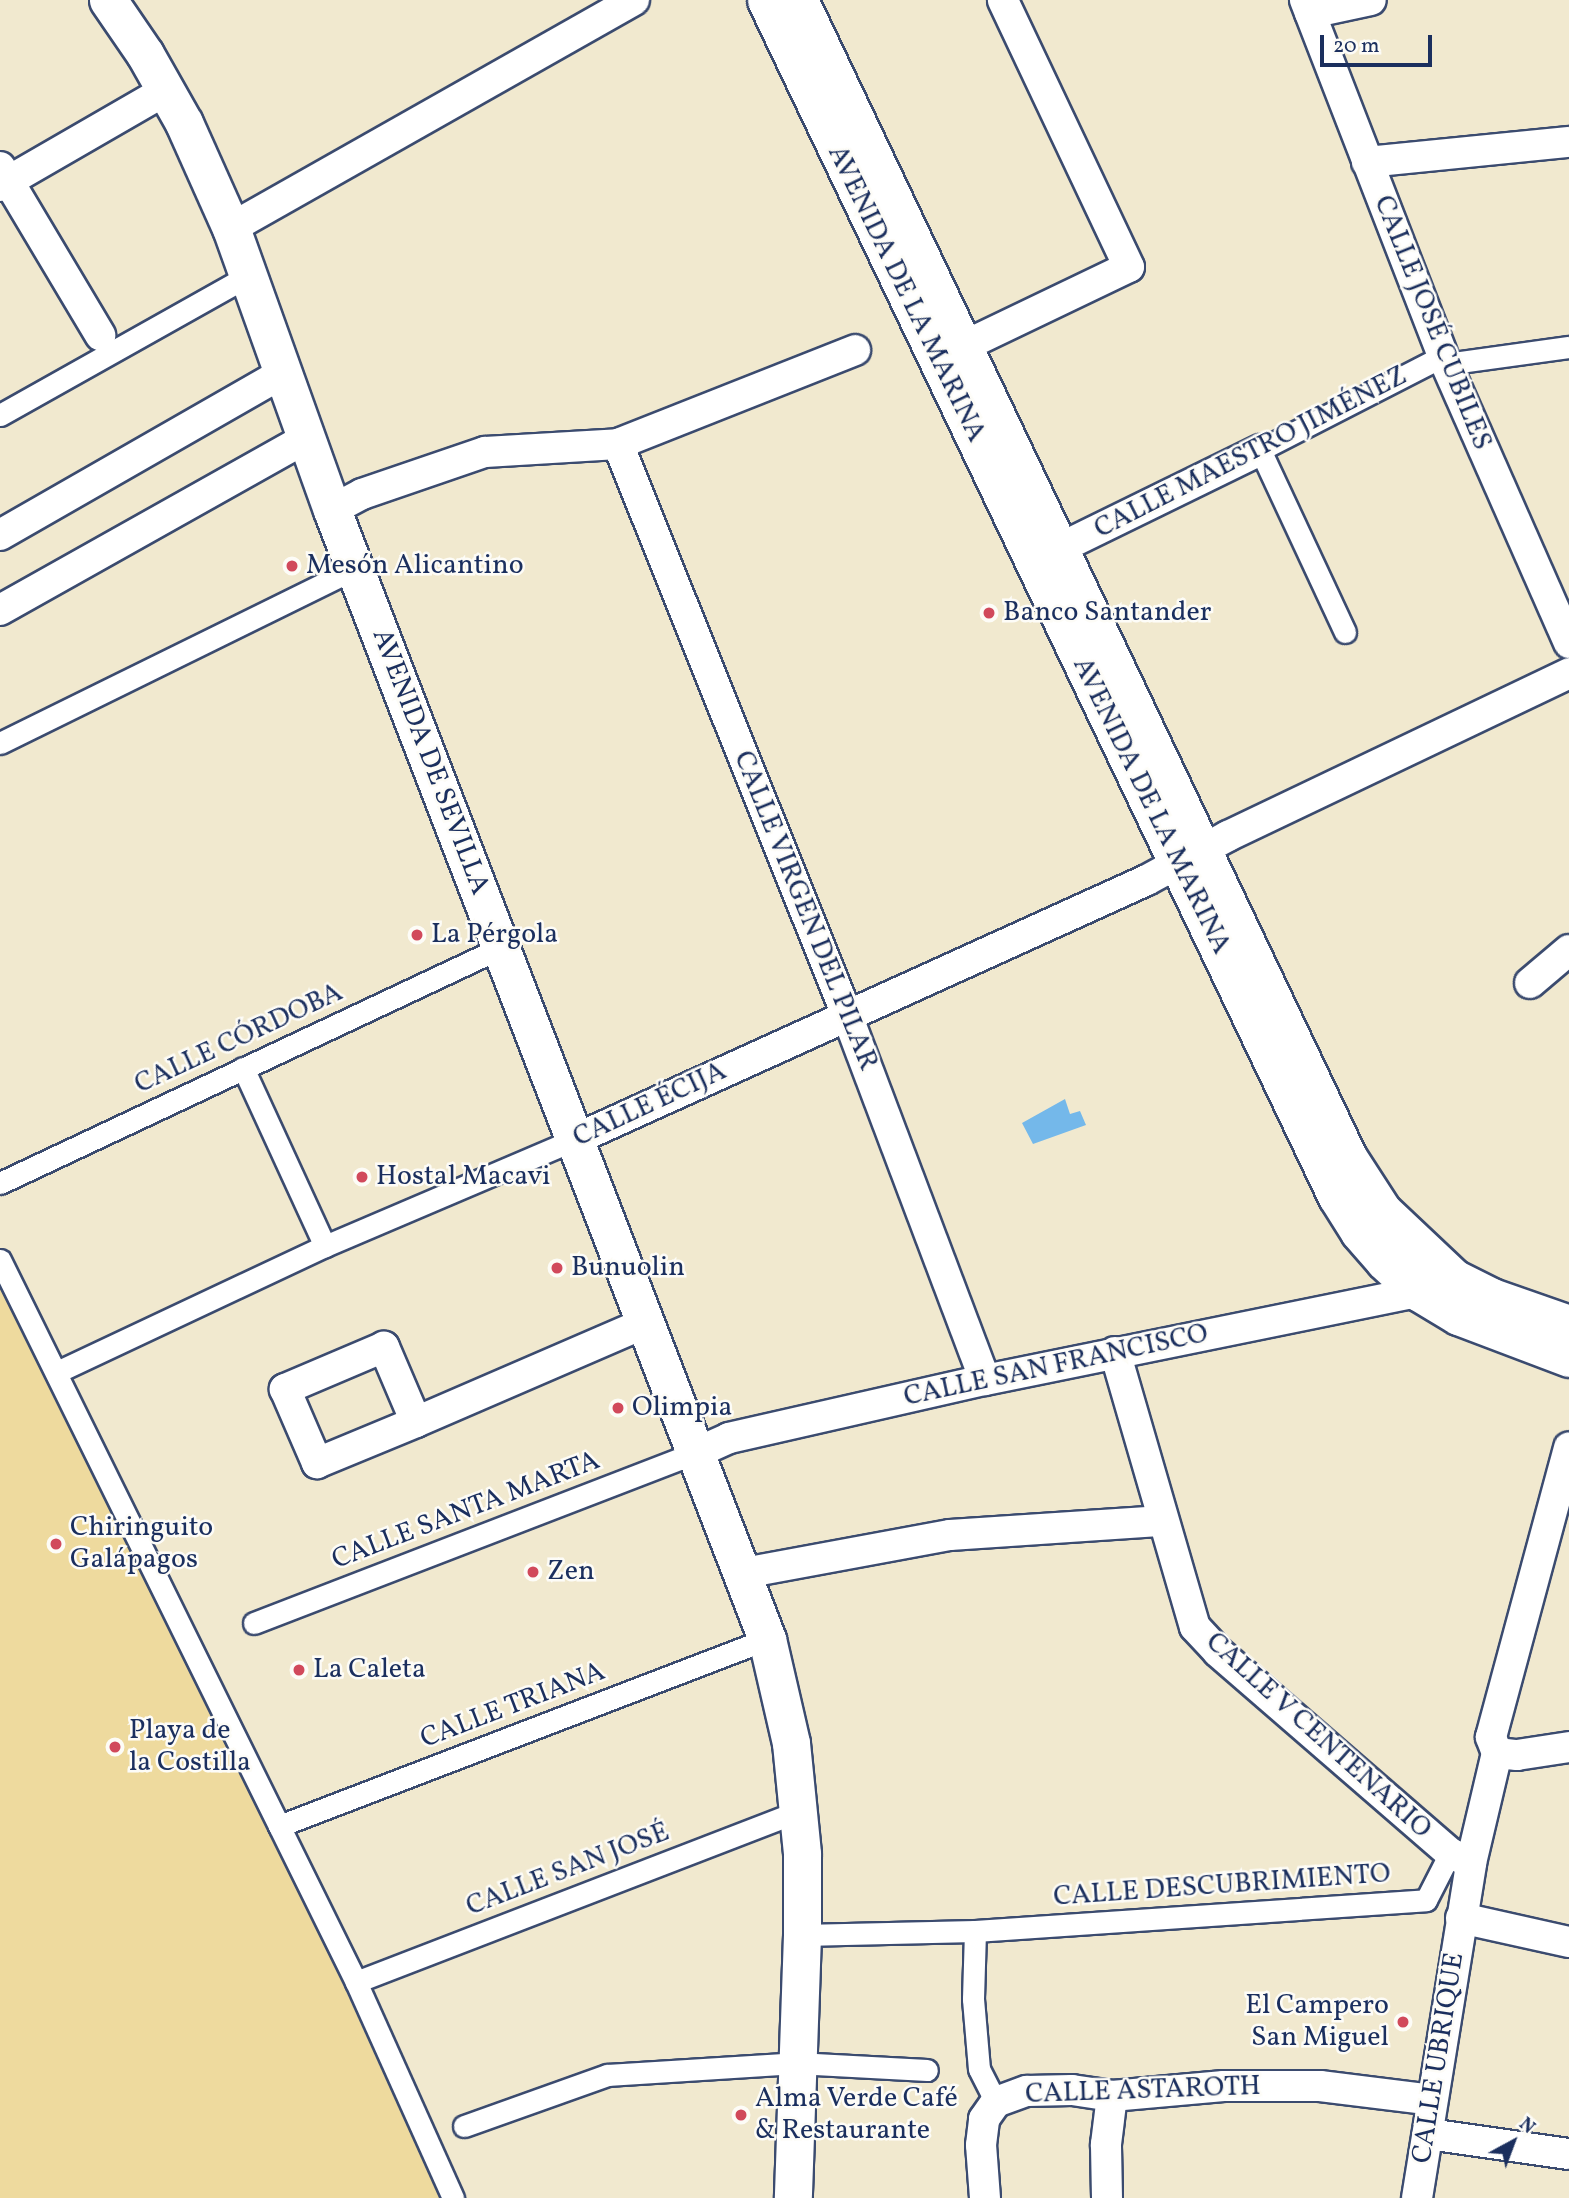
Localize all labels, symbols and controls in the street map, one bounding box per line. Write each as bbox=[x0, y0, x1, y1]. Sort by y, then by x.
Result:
scale bar bbox=[1324, 21, 1436, 65]
text: 20 m bbox=[1333, 32, 1379, 61]
street label: AVENIDA DE LA MARINA bbox=[819, 140, 993, 448]
street label: CALLE JOSÉ CUBILES bbox=[1366, 191, 1498, 455]
street label: CALLE MAESTRO JIMÉNEZ bbox=[1089, 359, 1413, 547]
place label: Mesón Alicantino bbox=[306, 549, 524, 583]
marker: Mesón Alicantino bbox=[284, 558, 300, 574]
place label: Banco Santander bbox=[1003, 596, 1212, 630]
marker: Banco Santander bbox=[981, 605, 997, 621]
street label: AVENIDA DE SEVILLA bbox=[364, 624, 496, 900]
street label: AVENIDA DE LA MARINA bbox=[1064, 652, 1238, 960]
street label: CALLE VIRGEN DEL PILAR bbox=[725, 746, 885, 1076]
place label: La Pérgola bbox=[431, 918, 558, 952]
marker: La Pérgola bbox=[409, 927, 425, 943]
street label: CALLE CÓRDOBA bbox=[130, 976, 348, 1102]
street label: CALLE ÉCIJA bbox=[568, 1055, 732, 1155]
place label: Hostal Macavi bbox=[376, 1160, 551, 1194]
marker: Hostal Macavi bbox=[354, 1169, 370, 1185]
place label: Bunuolin bbox=[571, 1251, 685, 1285]
marker: Bunuolin bbox=[549, 1260, 565, 1276]
street label: CALLE SAN FRANCISCO bbox=[901, 1317, 1211, 1415]
place label: Olimpia bbox=[632, 1391, 732, 1425]
marker: Olimpia bbox=[610, 1400, 626, 1416]
street label: CALLE SANTA MARTA bbox=[327, 1444, 605, 1578]
place label: Chiringuito Galápagos bbox=[70, 1511, 213, 1577]
marker: Chiringuito Galápagos bbox=[48, 1536, 64, 1552]
place label: Zen bbox=[547, 1555, 595, 1589]
marker: Zen bbox=[525, 1564, 541, 1580]
street label: CALLE V CENTENARIO bbox=[1198, 1625, 1438, 1847]
place label: La Caleta bbox=[313, 1653, 426, 1687]
street label: CALLE TRIANA bbox=[416, 1655, 610, 1757]
marker: La Caleta bbox=[291, 1662, 307, 1678]
place label: Playa de la Costilla bbox=[129, 1714, 251, 1780]
marker: Playa de la Costilla bbox=[107, 1739, 123, 1755]
street label: CALLE SAN JOSÉ bbox=[462, 1816, 674, 1924]
street label: CALLE DESCUBRIMIENTO bbox=[1052, 1857, 1392, 1915]
street label: CALLE UBRIQUE bbox=[1406, 1950, 1472, 2166]
place label: El Campero San Miguel bbox=[1245, 1989, 1389, 2055]
marker: El Campero San Miguel bbox=[1395, 2014, 1411, 2030]
street label: CALLE ASTAROTH bbox=[1025, 2070, 1261, 2112]
place label: Alma Verde Café & Restaurante bbox=[755, 2082, 959, 2148]
marker: Alma Verde Café & Restaurante bbox=[733, 2107, 749, 2123]
north arrow bbox=[1478, 2107, 1548, 2177]
text: N bbox=[1513, 2112, 1541, 2140]

